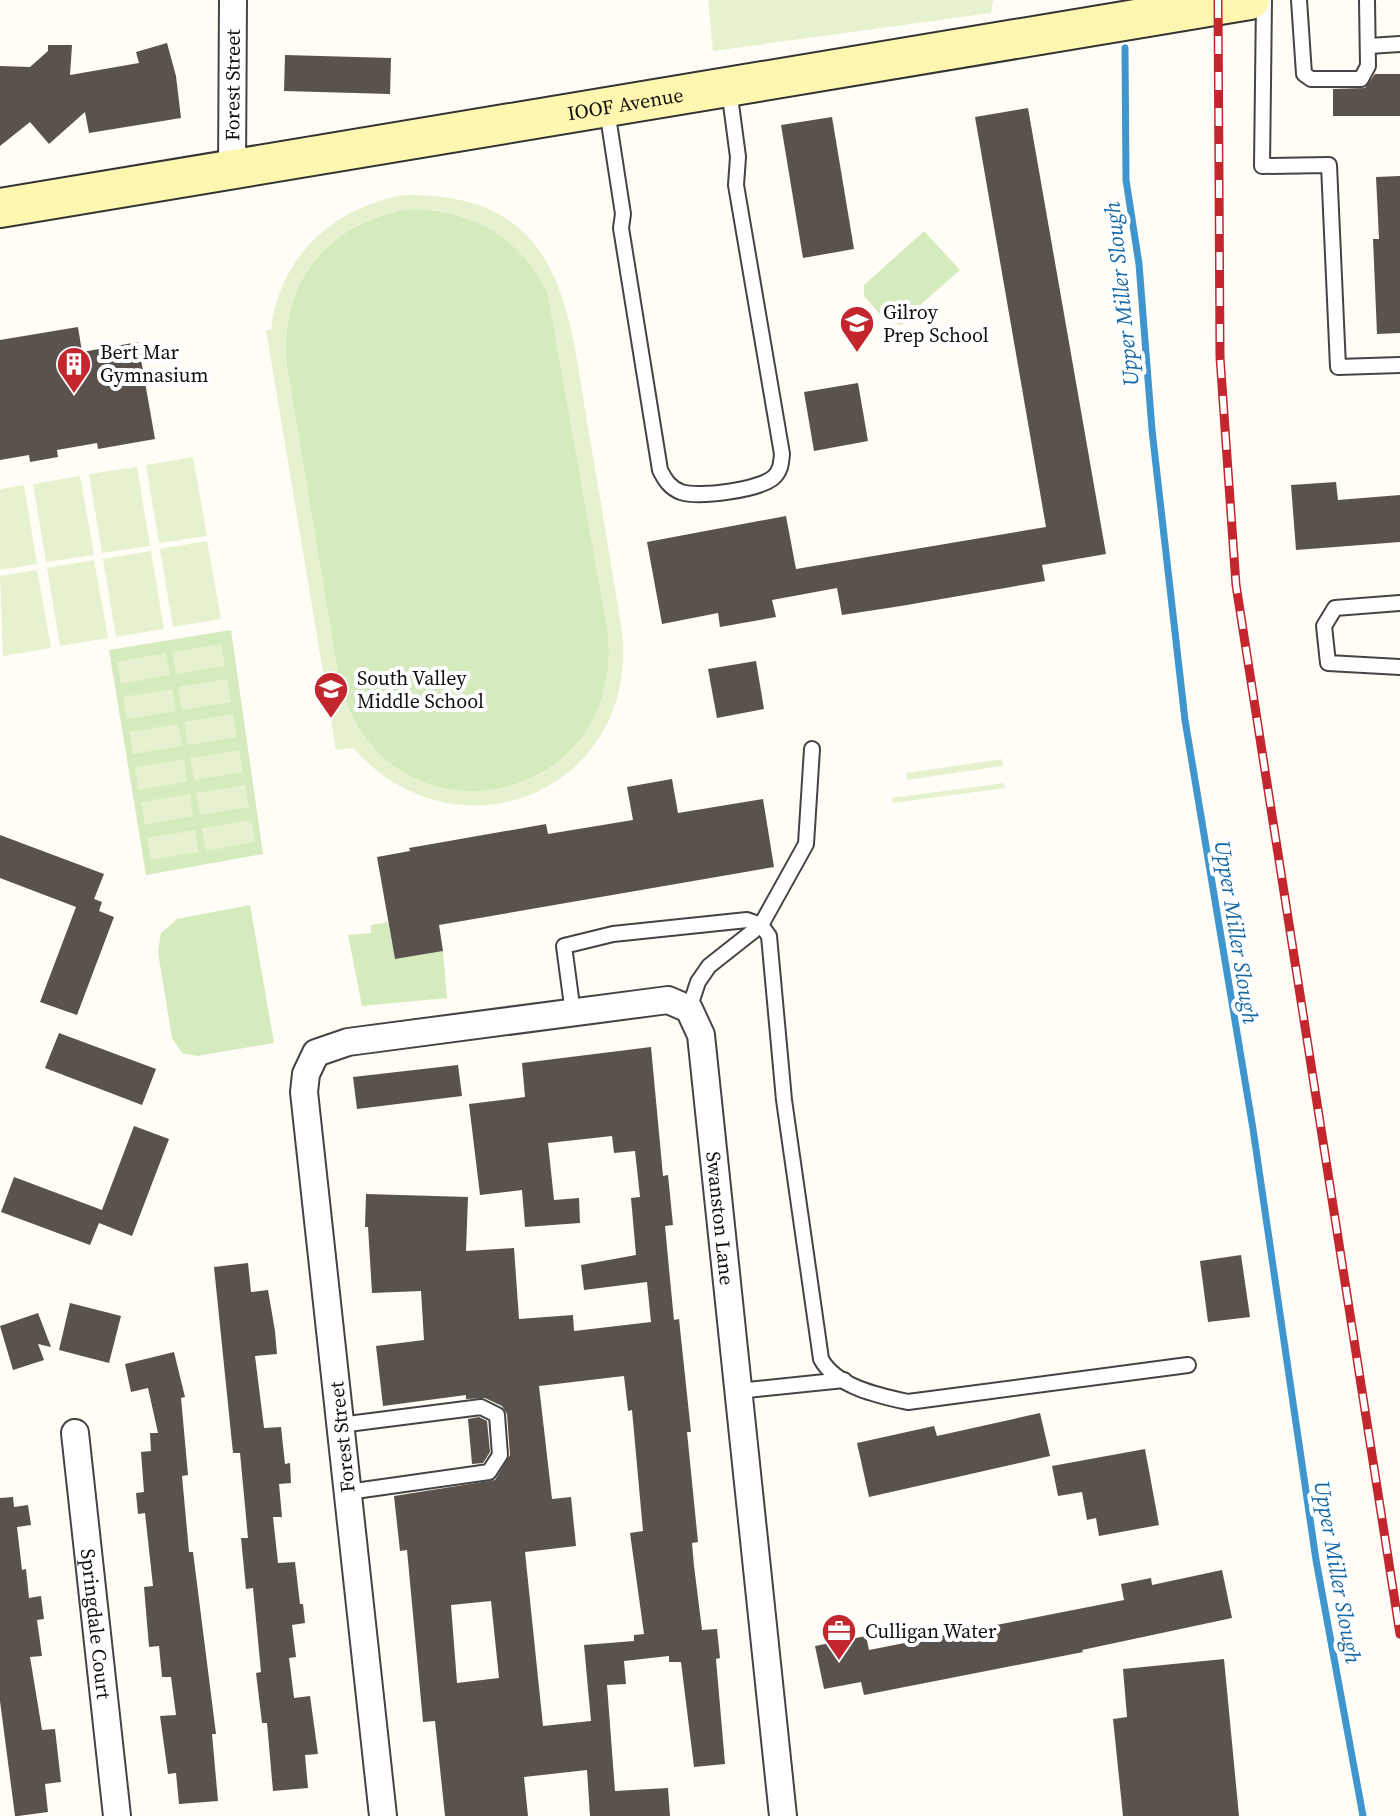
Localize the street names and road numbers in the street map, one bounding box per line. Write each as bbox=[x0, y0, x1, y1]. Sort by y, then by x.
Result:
street label: Forest Street bbox=[218, 29, 247, 141]
street label: IOOF Avenue bbox=[565, 81, 685, 127]
street label: Swanston Lane bbox=[699, 1150, 741, 1287]
street label: Forest Street bbox=[322, 1379, 362, 1494]
street label: Springdale Court bbox=[74, 1547, 118, 1701]

